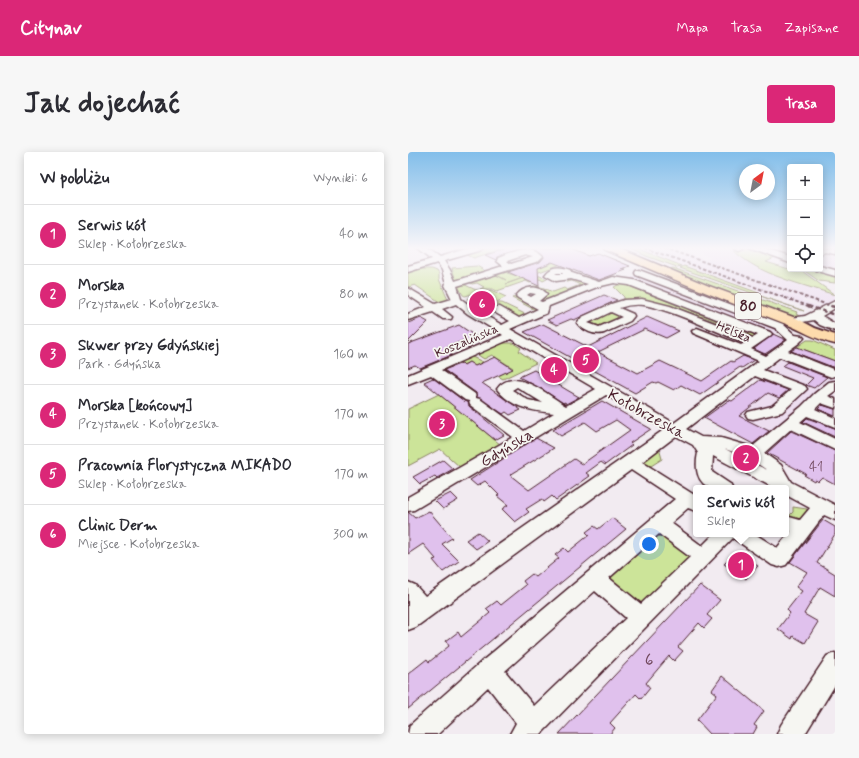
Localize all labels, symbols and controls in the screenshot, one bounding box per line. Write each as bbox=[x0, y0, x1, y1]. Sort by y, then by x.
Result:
text: Citynav bbox=[20, 16, 82, 41]
text: Mapa bbox=[677, 19, 708, 37]
text: Trasa bbox=[730, 19, 762, 37]
text: Zapisane bbox=[784, 19, 839, 37]
button: Trasa bbox=[767, 85, 835, 123]
text: Jak dojechać bbox=[24, 86, 180, 123]
north arrow bbox=[739, 164, 775, 200]
map controls bbox=[787, 164, 823, 272]
button: + bbox=[787, 164, 823, 200]
text: W pobliżu bbox=[40, 167, 109, 189]
text: Wyniki: 6 bbox=[313, 170, 368, 187]
button: − bbox=[787, 200, 823, 236]
text: Serwis kół bbox=[78, 216, 146, 236]
text: 1 bbox=[50, 226, 56, 243]
text: 40 m bbox=[339, 226, 368, 243]
text: Sklep · Kołobrzeska bbox=[78, 236, 186, 253]
button: locate bbox=[787, 236, 823, 272]
text: Morska bbox=[78, 276, 125, 296]
text: 2 bbox=[50, 286, 56, 303]
text: 80 m bbox=[339, 286, 368, 303]
pin: 6 bbox=[469, 289, 495, 319]
road number: 80 bbox=[735, 293, 761, 319]
text: Przystanek · Kołobrzeska bbox=[78, 296, 219, 313]
street label: Helska bbox=[714, 318, 753, 347]
street label: Koszalińska bbox=[432, 320, 501, 362]
text: Skwer przy Gdyńskiej bbox=[78, 336, 219, 356]
pin: 5 bbox=[573, 345, 599, 375]
text: 3 bbox=[50, 346, 56, 363]
text: 160 m bbox=[333, 346, 368, 363]
pin: 4 bbox=[541, 355, 567, 385]
text: Park · Gdyńska bbox=[78, 356, 161, 373]
street label: Kołobrzeska bbox=[604, 384, 689, 444]
text: Morska [końcowy] bbox=[78, 396, 192, 416]
text: 4 bbox=[49, 406, 57, 423]
text: 170 m bbox=[334, 406, 368, 423]
pin: 3 bbox=[429, 409, 455, 439]
text: Przystanek · Kołobrzeska bbox=[78, 416, 219, 433]
street label: Gdyńska bbox=[476, 424, 537, 472]
pin: 2 bbox=[733, 443, 759, 473]
text: Pracownia Florystyczna MIKADO bbox=[78, 456, 292, 476]
house number: 41 bbox=[809, 458, 823, 476]
text: 5 bbox=[49, 466, 57, 483]
text: 170 m bbox=[334, 466, 368, 483]
text: Sklep · Kołobrzeska bbox=[78, 476, 186, 493]
popup bbox=[693, 485, 789, 537]
text: Serwis kół bbox=[707, 493, 775, 513]
text: Sklep bbox=[707, 513, 736, 530]
text: Clinic Derm bbox=[78, 516, 158, 536]
text: 6 bbox=[50, 526, 56, 543]
text: 300 m bbox=[333, 526, 368, 543]
your location bbox=[639, 534, 659, 554]
text: Miejsce · Kołobrzeska bbox=[78, 536, 199, 553]
pin: 1 bbox=[728, 550, 754, 580]
house number: 6 bbox=[645, 649, 653, 671]

